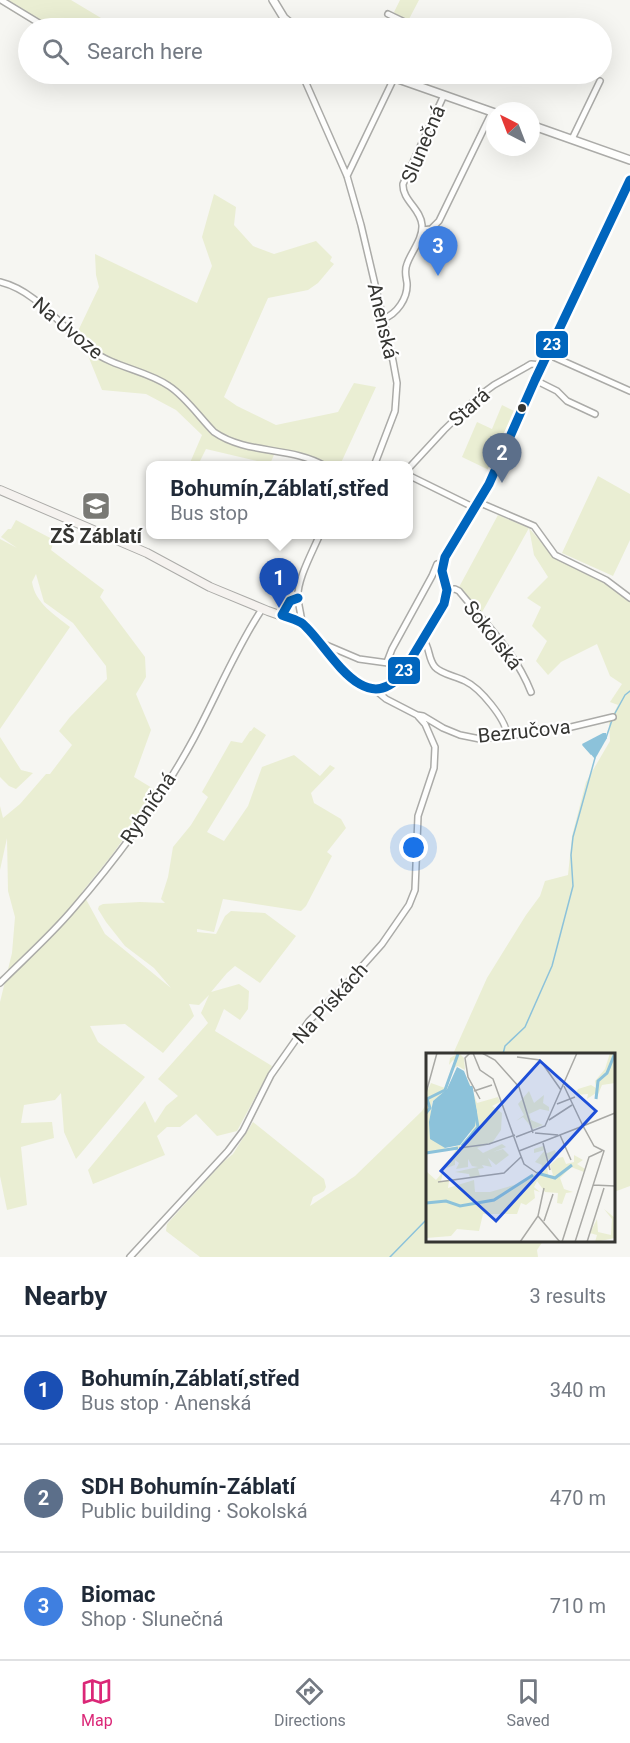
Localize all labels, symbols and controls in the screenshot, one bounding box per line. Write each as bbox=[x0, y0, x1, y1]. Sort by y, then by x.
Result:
search box bbox=[18, 18, 612, 84]
icon: search bbox=[39, 35, 72, 68]
text: Search here bbox=[87, 39, 203, 64]
street label: Slunečná bbox=[396, 102, 450, 186]
north arrow bbox=[486, 102, 540, 156]
pin: 3 bbox=[418, 226, 458, 276]
street label: Anenská bbox=[363, 281, 403, 361]
street label: Na Úvoze bbox=[28, 292, 108, 364]
line badge: 23 bbox=[535, 330, 569, 359]
text: 23 bbox=[543, 335, 561, 354]
street label: Stará bbox=[444, 383, 494, 431]
unlabelled marker bbox=[516, 402, 528, 414]
pin: 2 bbox=[482, 434, 522, 483]
popup bbox=[146, 461, 413, 539]
text: Bohumín,Záblatí,střed bbox=[170, 476, 389, 501]
school or university icon: ZŠ Záblatí bbox=[80, 490, 112, 522]
text: Bus stop bbox=[170, 501, 248, 525]
place label: ZŠ Záblatí bbox=[50, 524, 143, 548]
pin: 1 bbox=[260, 558, 298, 608]
street label: Sokolská bbox=[459, 596, 527, 674]
line badge: 23 bbox=[387, 656, 421, 685]
text: 23 bbox=[395, 661, 413, 680]
street label: Bezručova bbox=[477, 714, 571, 748]
street label: Rybničná bbox=[115, 768, 181, 848]
your location bbox=[399, 833, 428, 862]
street label: Na Pískách bbox=[287, 958, 373, 1048]
inset map bbox=[426, 1053, 615, 1242]
text: Nearby bbox=[24, 1281, 107, 1311]
text: 3 results bbox=[530, 1284, 606, 1308]
text: Bohumín,Záblatí,střed bbox=[81, 1366, 300, 1391]
text: 1 bbox=[38, 1378, 49, 1402]
text: 340 m bbox=[550, 1378, 606, 1402]
text: Bus stop · Anenská bbox=[81, 1391, 251, 1415]
text: SDH Bohumín-Záblatí bbox=[81, 1474, 296, 1499]
text: 2 bbox=[38, 1486, 49, 1510]
text: 470 m bbox=[550, 1486, 606, 1510]
text: Public building · Sokolská bbox=[81, 1499, 308, 1523]
text: Biomac bbox=[81, 1582, 156, 1607]
text: 3 bbox=[38, 1594, 49, 1618]
text: 710 m bbox=[550, 1594, 606, 1618]
text: Shop · Slunečná bbox=[81, 1607, 223, 1631]
tab: Map bbox=[80, 1675, 113, 1730]
tab: Directions bbox=[274, 1675, 346, 1730]
tab: Saved bbox=[506, 1675, 550, 1730]

